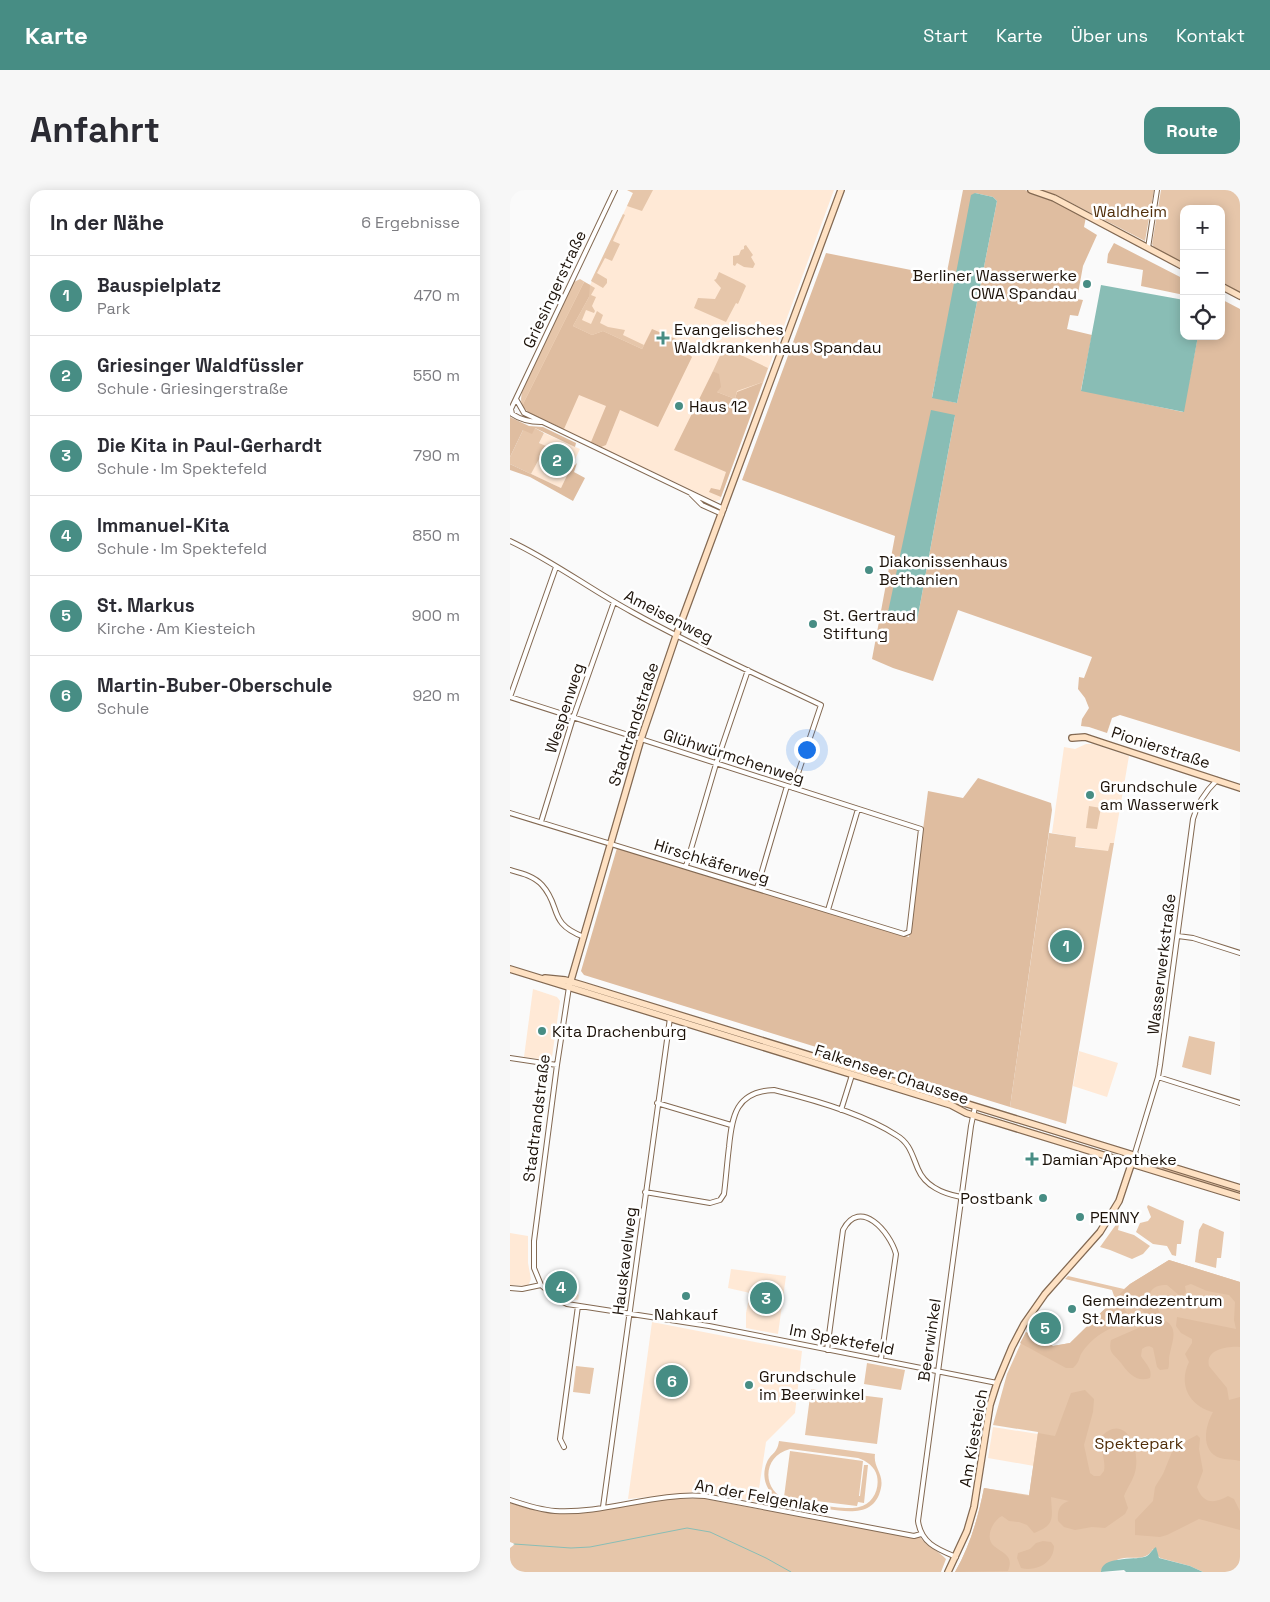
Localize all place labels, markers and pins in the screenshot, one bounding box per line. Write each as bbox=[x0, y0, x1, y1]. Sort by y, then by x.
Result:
place label: Berliner Wasserwerke OWA Spandau bbox=[913, 265, 1077, 304]
marker: Berliner Wasserwerke OWA Spandau bbox=[1081, 278, 1093, 290]
place label: Evangelisches Waldkrankenhaus Spandau bbox=[674, 319, 881, 358]
marker: Evangelisches Waldkrankenhaus Spandau bbox=[656, 331, 670, 345]
place label: Haus 12 bbox=[689, 396, 747, 417]
marker: Haus 12 bbox=[673, 400, 685, 412]
pin: 2 bbox=[541, 441, 573, 479]
place label: Diakonissenhaus Bethanien bbox=[879, 551, 1008, 590]
marker: Diakonissenhaus Bethanien bbox=[863, 564, 875, 576]
place label: St. Gertraud Stiftung bbox=[823, 605, 916, 644]
marker: St. Gertraud Stiftung bbox=[807, 618, 819, 630]
place label: Grundschule am Wasserwerk bbox=[1100, 776, 1219, 815]
marker: Grundschule am Wasserwerk bbox=[1084, 789, 1096, 801]
pin: 1 bbox=[1050, 927, 1082, 965]
place label: Kita Drachenburg bbox=[552, 1021, 686, 1042]
marker: Kita Drachenburg bbox=[536, 1025, 548, 1037]
place label: Damian Apotheke bbox=[1042, 1149, 1177, 1170]
marker: Damian Apotheke bbox=[1026, 1153, 1038, 1165]
place label: Postbank bbox=[960, 1188, 1033, 1209]
marker: Postbank bbox=[1037, 1192, 1049, 1204]
place label: PENNY bbox=[1090, 1207, 1140, 1228]
marker: PENNY bbox=[1074, 1211, 1086, 1223]
pin: 4 bbox=[545, 1268, 577, 1306]
pin: 3 bbox=[750, 1279, 782, 1317]
marker: Nahkauf bbox=[680, 1290, 692, 1302]
place label: Gemeindezentrum St. Markus bbox=[1082, 1290, 1223, 1329]
marker: Gemeindezentrum St. Markus bbox=[1066, 1303, 1078, 1315]
place label: Nahkauf bbox=[654, 1304, 718, 1325]
pin: 5 bbox=[1029, 1309, 1061, 1347]
pin: 6 bbox=[656, 1362, 688, 1400]
place label: Grundschule im Beerwinkel bbox=[759, 1366, 864, 1405]
marker: Grundschule im Beerwinkel bbox=[743, 1379, 755, 1391]

